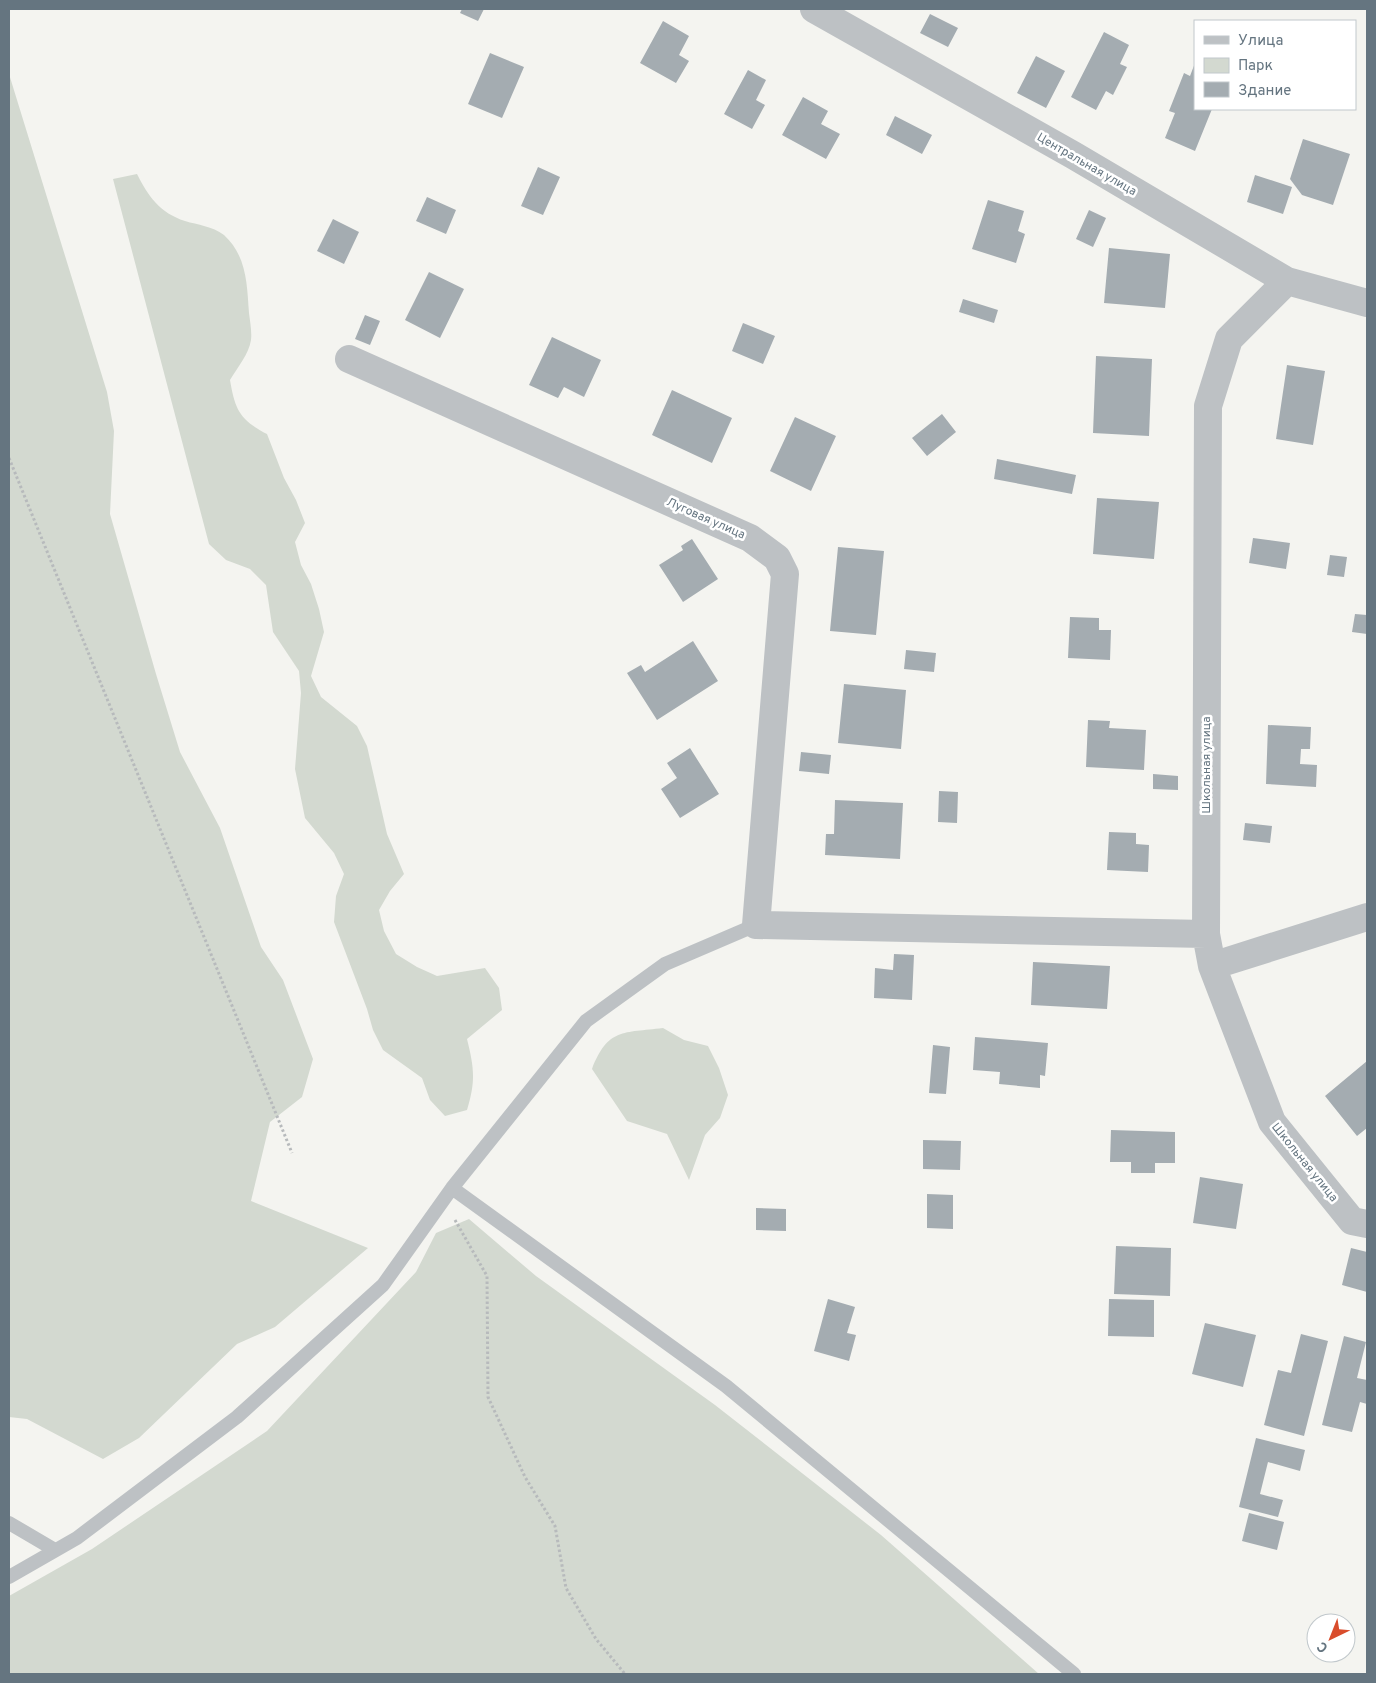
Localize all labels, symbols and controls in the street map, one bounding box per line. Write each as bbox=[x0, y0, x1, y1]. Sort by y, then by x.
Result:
legend bbox=[1194, 20, 1356, 110]
text: Улица bbox=[1238, 32, 1283, 51]
text: Парк bbox=[1238, 57, 1273, 76]
text: Здание bbox=[1238, 82, 1291, 101]
street label: Центральная улица bbox=[1034, 130, 1139, 200]
street label: Луговая улица bbox=[664, 494, 748, 543]
street label: Школьная улица bbox=[1199, 716, 1215, 814]
street label: Школьная улица bbox=[1267, 1120, 1341, 1205]
north arrow bbox=[1306, 1613, 1356, 1663]
text: С bbox=[1314, 1637, 1332, 1656]

